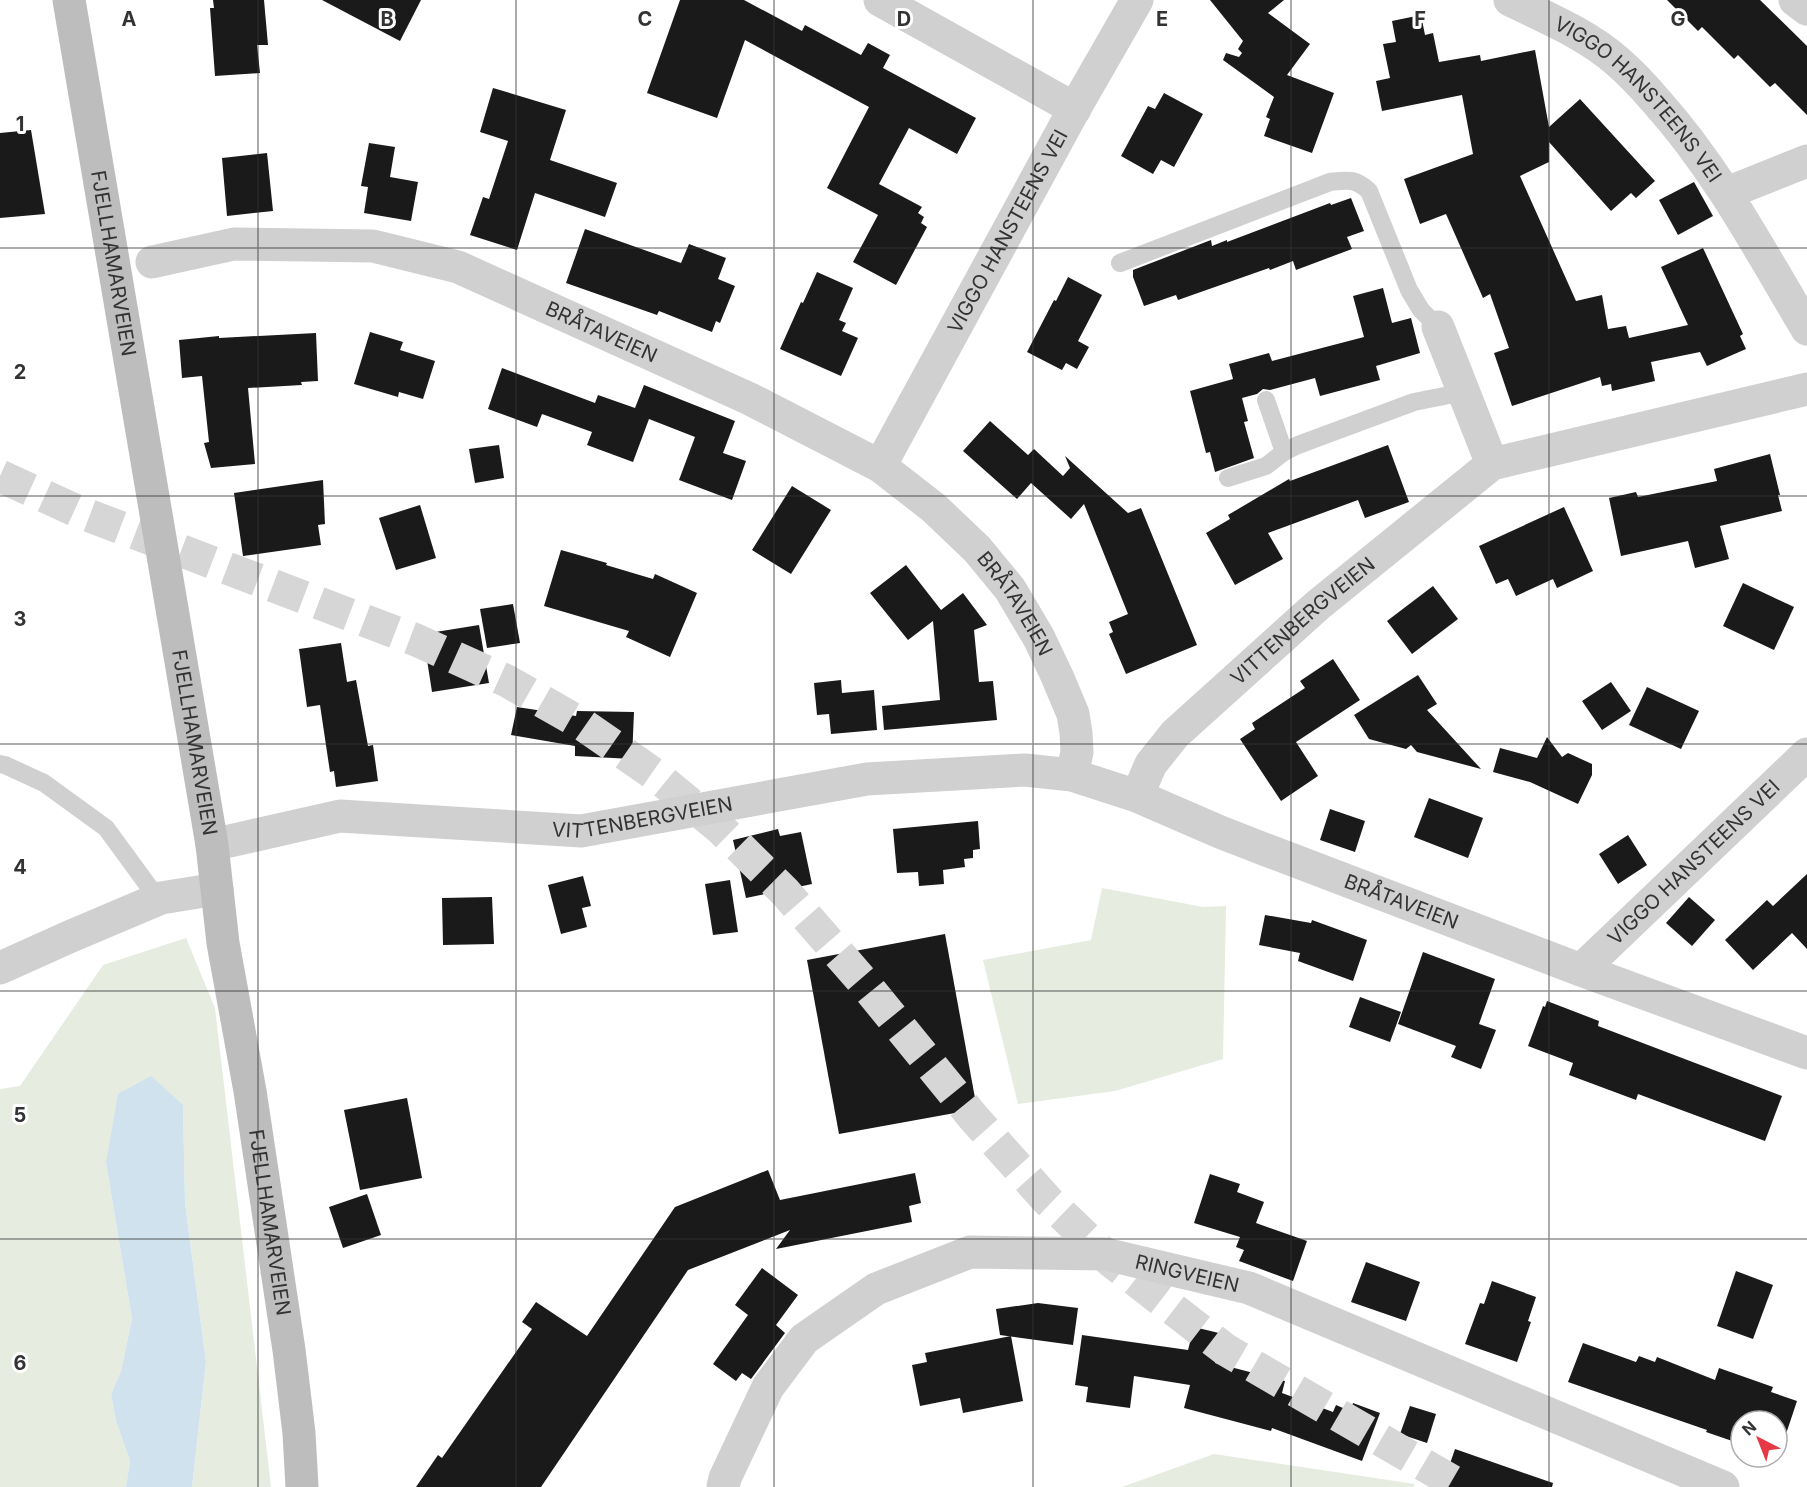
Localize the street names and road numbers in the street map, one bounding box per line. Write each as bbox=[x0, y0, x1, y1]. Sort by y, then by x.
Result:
street label: VIGGO HANSTEENS VEI bbox=[1546, 15, 1726, 191]
street label: VIGGO HANSTEENS VEI bbox=[943, 125, 1073, 337]
street label: FJELLHAMARVEIEN bbox=[86, 169, 141, 358]
street label: BRÅTAVEIEN bbox=[542, 296, 661, 368]
street label: BRÅTAVEIEN bbox=[972, 547, 1058, 660]
street label: VITTENBERGVEIEN bbox=[1226, 552, 1380, 690]
street label: FJELLHAMARVEIEN bbox=[167, 648, 222, 837]
street label: VIGGO HANSTEENS VEI bbox=[1603, 775, 1785, 950]
street label: VITTENBERGVEIEN bbox=[551, 792, 734, 843]
street label: BRÅTAVEIEN bbox=[1341, 869, 1462, 934]
street label: FJELLHAMARVEIEN bbox=[244, 1128, 296, 1317]
street label: RINGVEIEN bbox=[1133, 1250, 1242, 1297]

